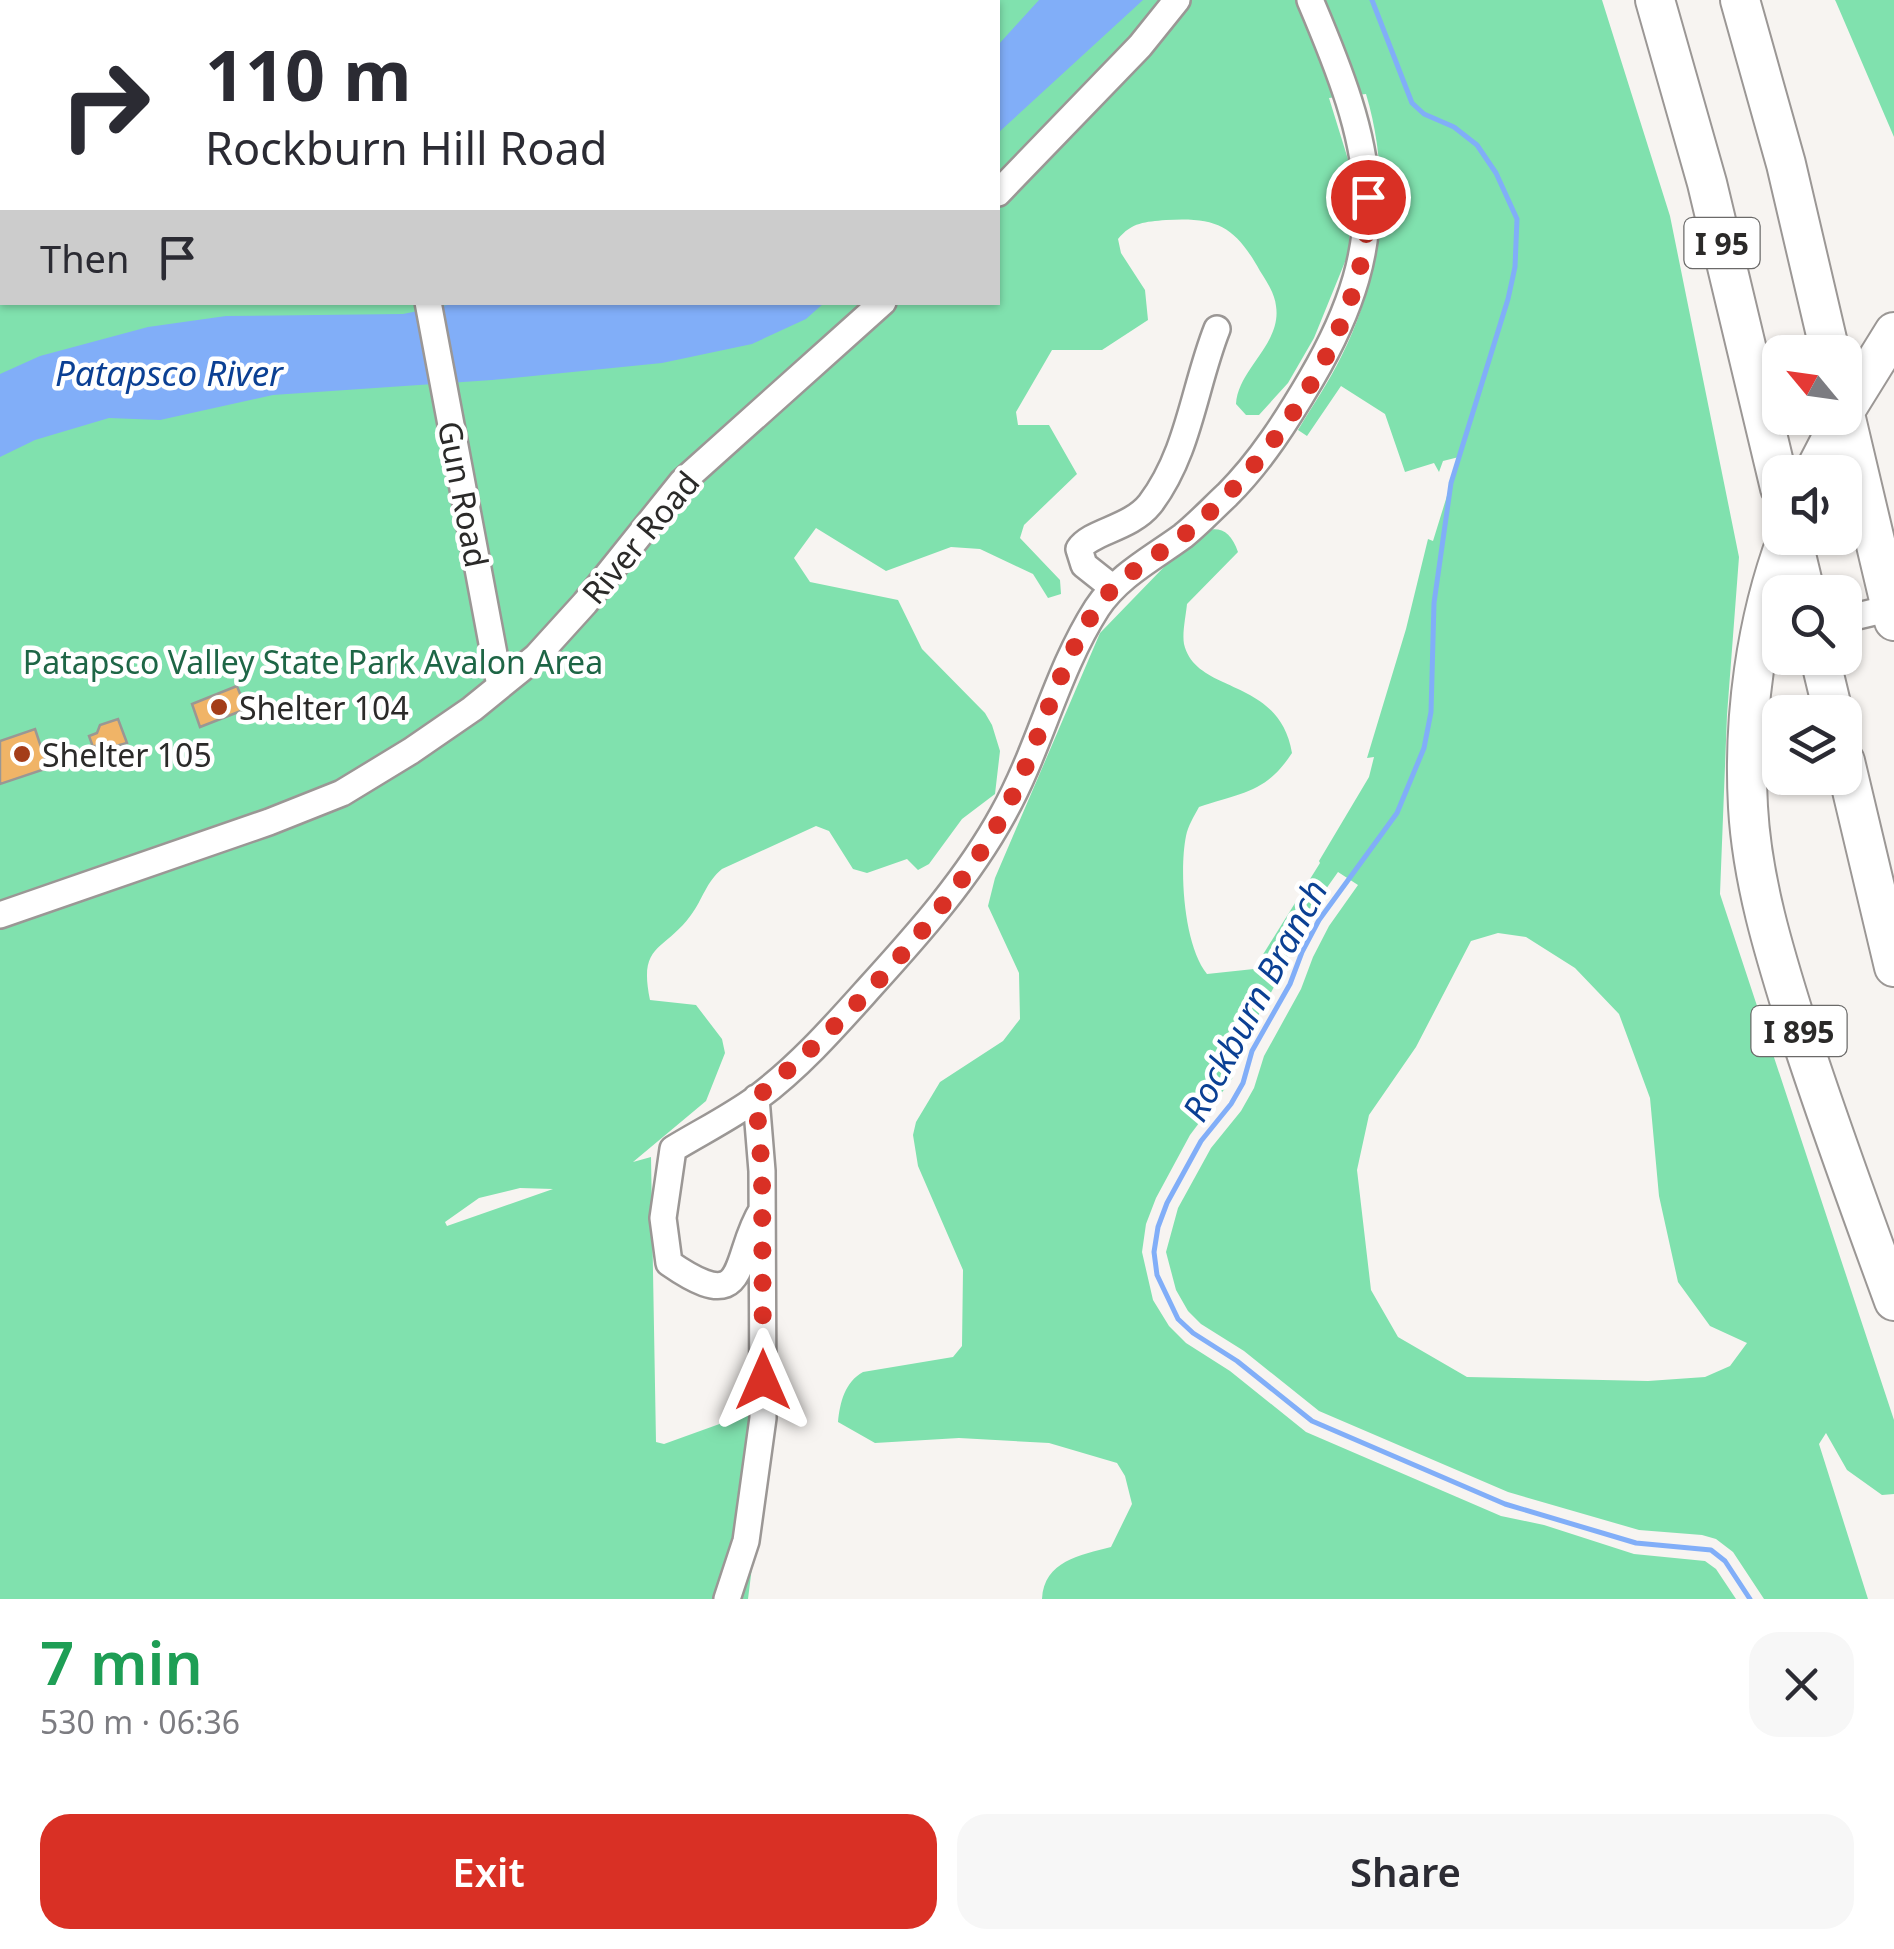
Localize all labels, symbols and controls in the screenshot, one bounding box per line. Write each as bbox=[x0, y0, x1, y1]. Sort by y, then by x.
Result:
text: 110 m bbox=[205, 26, 412, 122]
icon: right bbox=[40, 40, 170, 170]
text: Rockburn Hill Road bbox=[205, 117, 607, 178]
pin bbox=[1326, 155, 1411, 240]
icon: arrive bbox=[1341, 170, 1396, 225]
road number: I 95 bbox=[1684, 218, 1760, 268]
icon: arrive bbox=[150, 230, 205, 285]
text: Then bbox=[40, 232, 130, 284]
north arrow bbox=[1762, 335, 1862, 435]
map controls bbox=[1762, 335, 1862, 795]
water label: Patapsco River bbox=[55, 349, 285, 396]
street label: Gun Road bbox=[429, 417, 499, 571]
button: sound bbox=[1762, 455, 1862, 555]
street label: River Road bbox=[572, 462, 708, 612]
button: search bbox=[1762, 575, 1862, 675]
park label: Patapsco Valley State Park Avalon Area bbox=[23, 640, 603, 683]
place label: Shelter 104 bbox=[239, 686, 409, 729]
button: layers bbox=[1762, 695, 1862, 795]
marker: Shelter 104 bbox=[208, 696, 230, 718]
place label: Shelter 105 bbox=[42, 733, 212, 776]
marker: Shelter 105 bbox=[11, 743, 33, 765]
water label: Rockburn Branch bbox=[1171, 871, 1337, 1129]
road number: I 895 bbox=[1752, 1006, 1846, 1056]
position arrow bbox=[711, 1328, 815, 1432]
text: 7 min bbox=[40, 1621, 203, 1703]
button: close bbox=[1749, 1632, 1854, 1737]
text: 530 m · 06:36 bbox=[40, 1700, 240, 1743]
button: Exit bbox=[40, 1814, 937, 1929]
button: Share bbox=[957, 1814, 1854, 1929]

